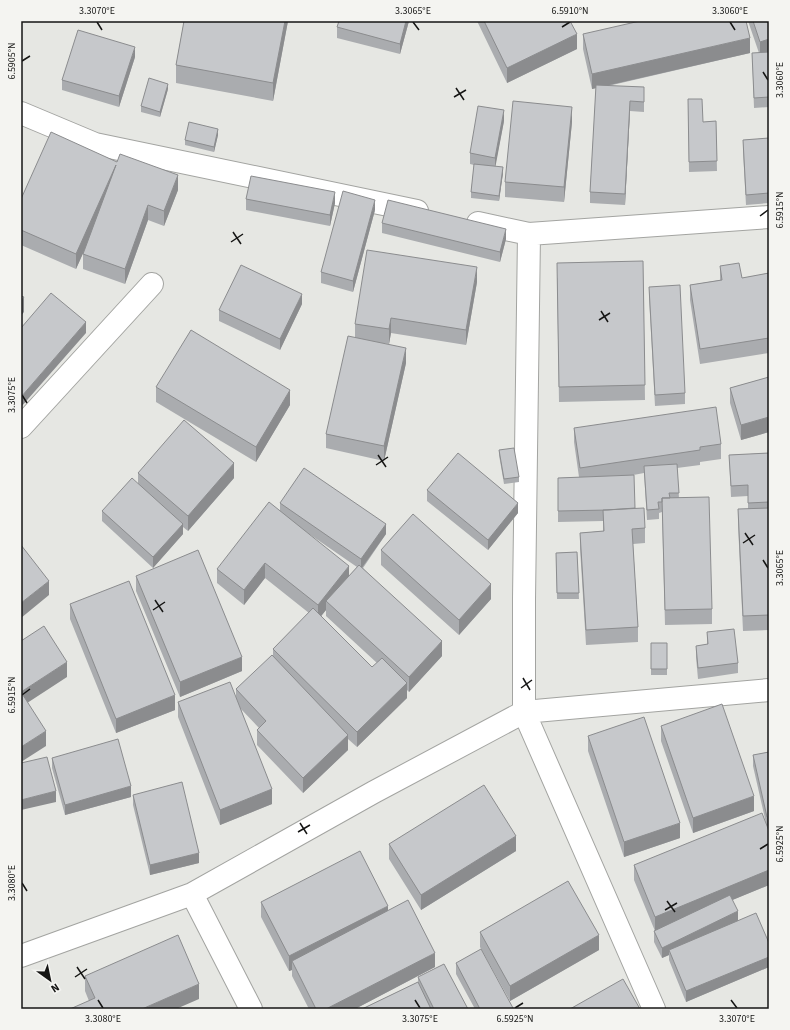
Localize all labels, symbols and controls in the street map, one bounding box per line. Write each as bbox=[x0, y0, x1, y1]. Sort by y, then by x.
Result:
text: 3.3070°E bbox=[79, 4, 115, 18]
text: 3.3065°E bbox=[395, 4, 431, 18]
text: 6.5910°N bbox=[551, 4, 589, 18]
text: 3.3060°E bbox=[712, 4, 748, 18]
text: 6.5905°N bbox=[5, 42, 19, 80]
text: 3.3060°E bbox=[773, 62, 787, 98]
text: 6.5915°N bbox=[773, 191, 787, 229]
text: 3.3075°E bbox=[5, 377, 19, 413]
text: 3.3065°E bbox=[773, 550, 787, 586]
text: 6.5915°N bbox=[5, 676, 19, 714]
text: 6.5925°N bbox=[773, 825, 787, 863]
text: 3.3080°E bbox=[5, 865, 19, 901]
north arrow bbox=[30, 960, 70, 1000]
text: N bbox=[48, 980, 62, 996]
text: 3.3080°E bbox=[85, 1012, 121, 1026]
text: 3.3075°E bbox=[402, 1012, 438, 1026]
text: 6.5925°N bbox=[496, 1012, 534, 1026]
text: 3.3070°E bbox=[719, 1012, 755, 1026]

